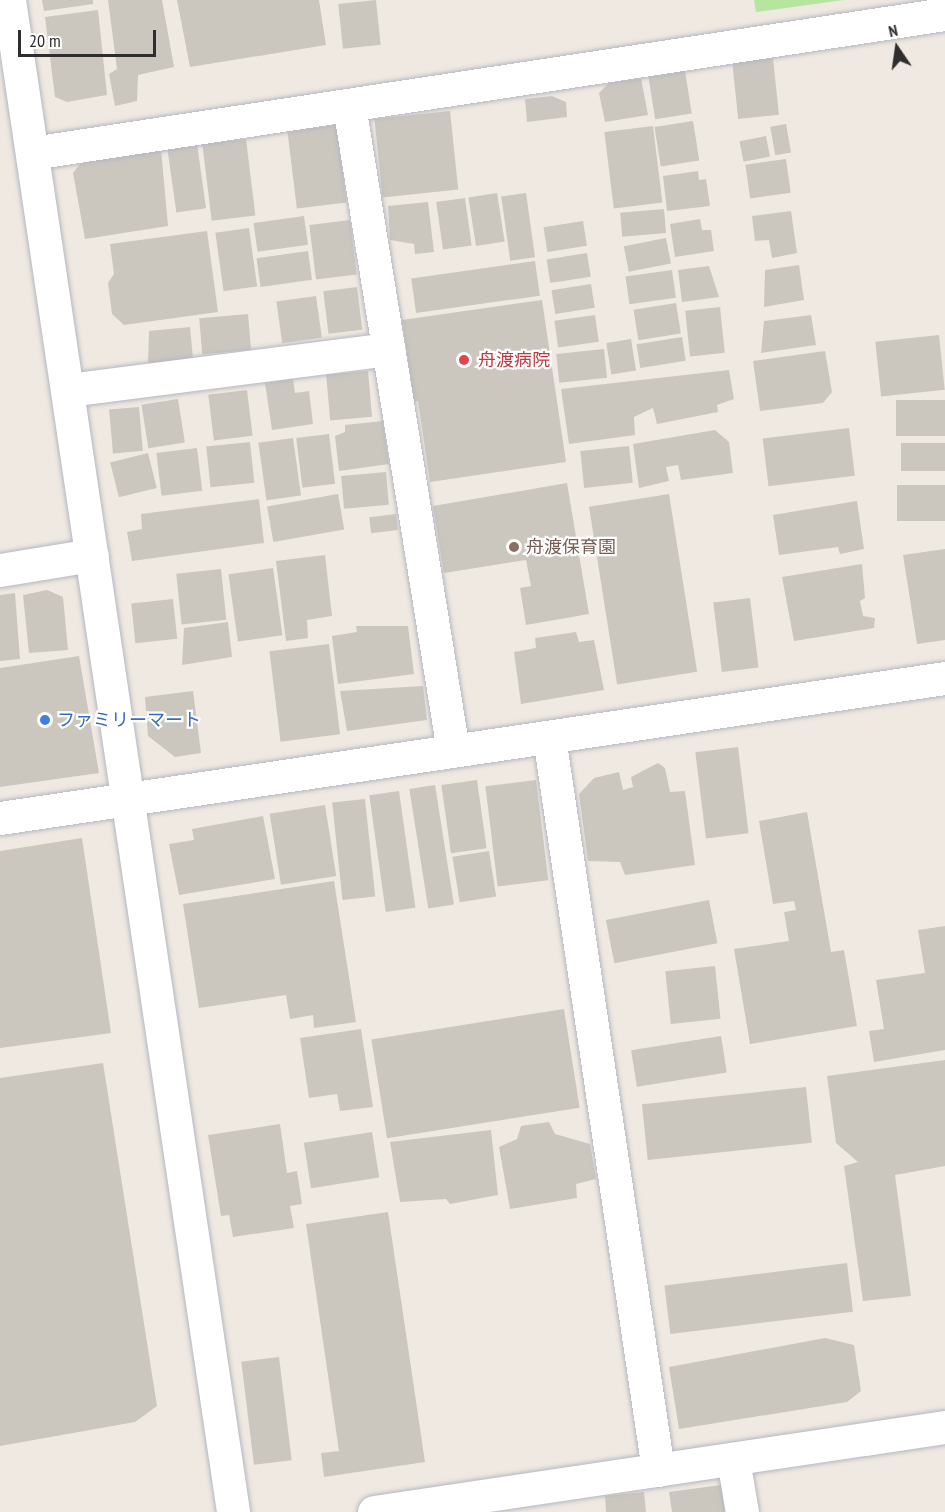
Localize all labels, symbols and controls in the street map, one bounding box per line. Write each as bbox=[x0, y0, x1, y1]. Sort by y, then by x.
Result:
scale bar bbox=[21, 18, 159, 56]
north arrow bbox=[867, 18, 927, 78]
text: N bbox=[886, 20, 899, 41]
text: 20 m bbox=[29, 29, 61, 52]
place label: 舟渡病院 bbox=[478, 349, 550, 371]
marker: 舟渡病院 bbox=[455, 351, 473, 369]
place label: 舟渡保育園 bbox=[526, 536, 616, 558]
marker: 舟渡保育園 bbox=[507, 540, 521, 554]
place label: ファミリーマート bbox=[57, 709, 201, 731]
marker: ファミリーマート bbox=[38, 713, 52, 727]

